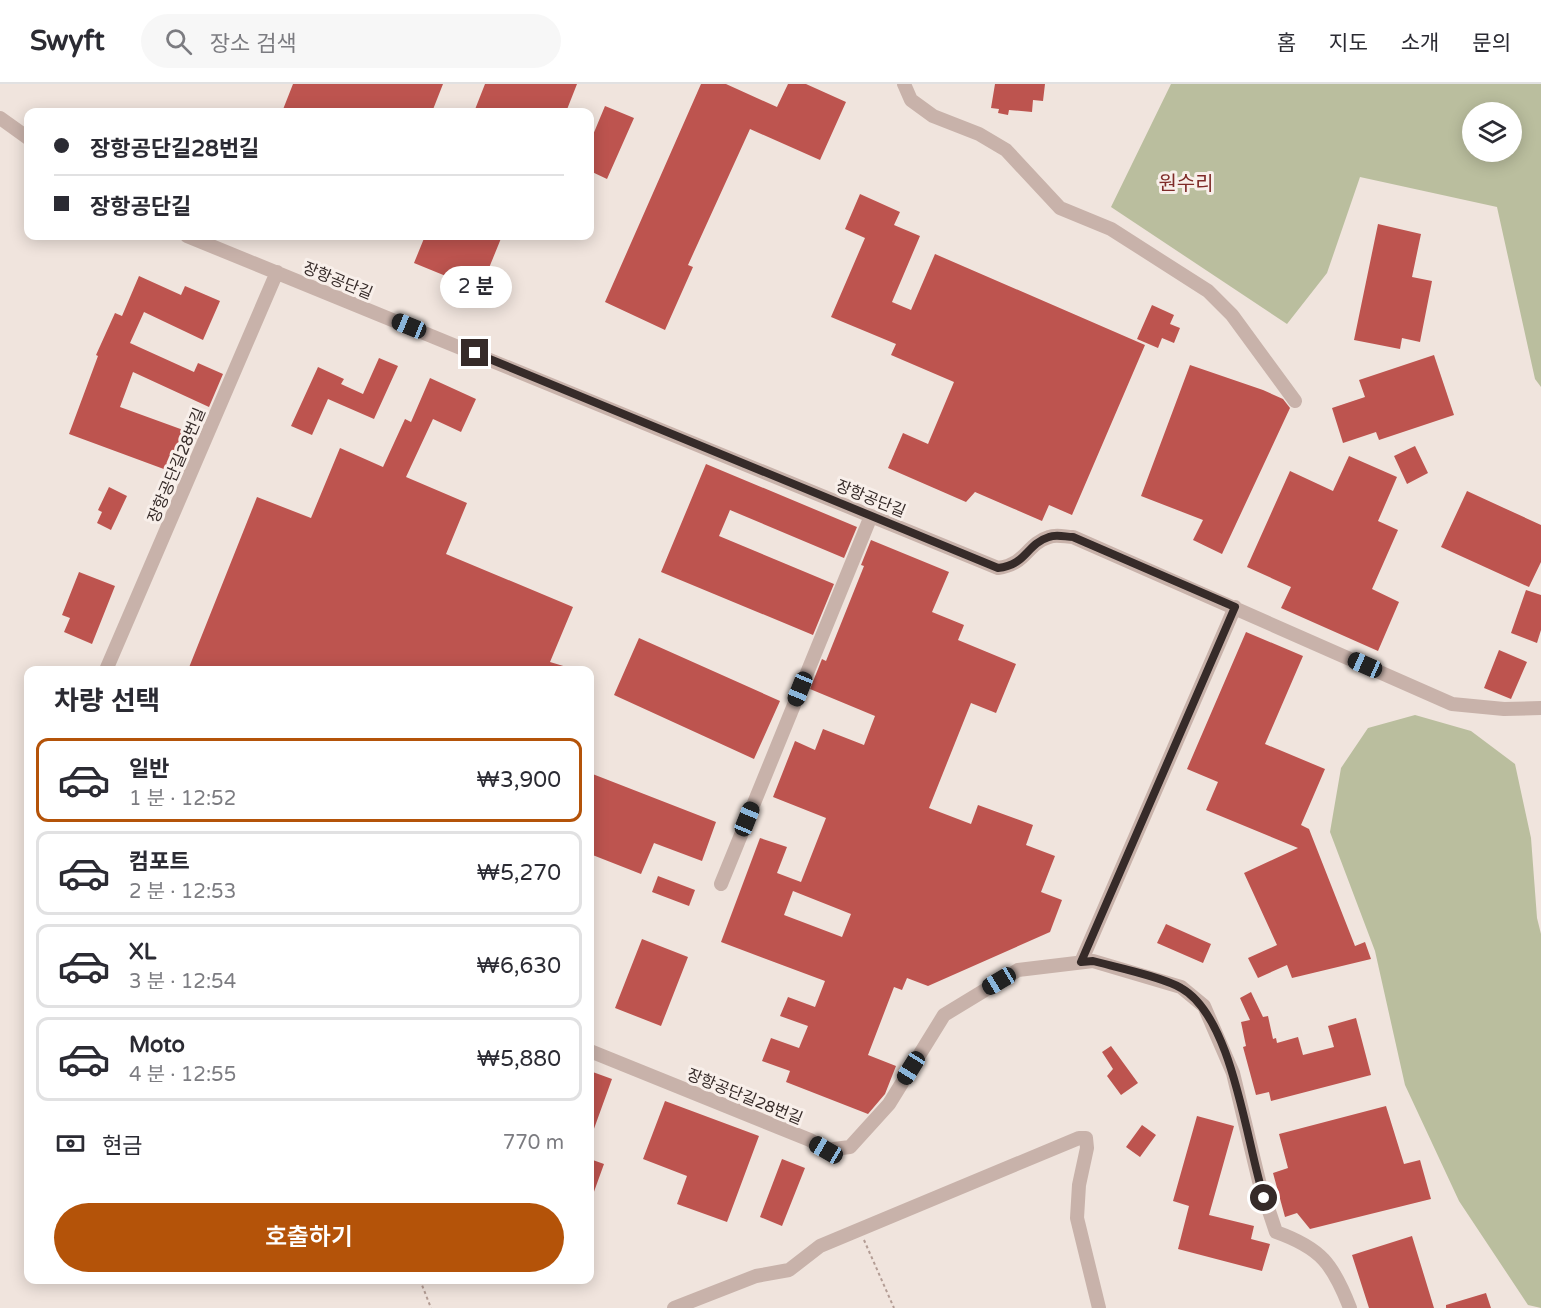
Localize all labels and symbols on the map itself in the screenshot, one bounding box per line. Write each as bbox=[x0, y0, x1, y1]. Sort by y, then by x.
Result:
district label: 원수리 bbox=[1158, 172, 1214, 196]
street label: 장항공단길 bbox=[300, 258, 375, 304]
callout: 2 분 bbox=[439, 266, 511, 308]
car bbox=[389, 311, 429, 341]
route end bbox=[461, 339, 488, 366]
street label: 장항공단길28번길 bbox=[144, 405, 210, 526]
street label: 장항공단길 bbox=[833, 476, 908, 522]
car bbox=[1345, 649, 1385, 681]
car bbox=[785, 669, 815, 709]
car bbox=[732, 799, 762, 839]
car bbox=[979, 964, 1019, 998]
car bbox=[894, 1048, 928, 1088]
street label: 장항공단길28번길 bbox=[684, 1065, 805, 1129]
car bbox=[806, 1133, 846, 1167]
route start bbox=[1250, 1184, 1277, 1211]

